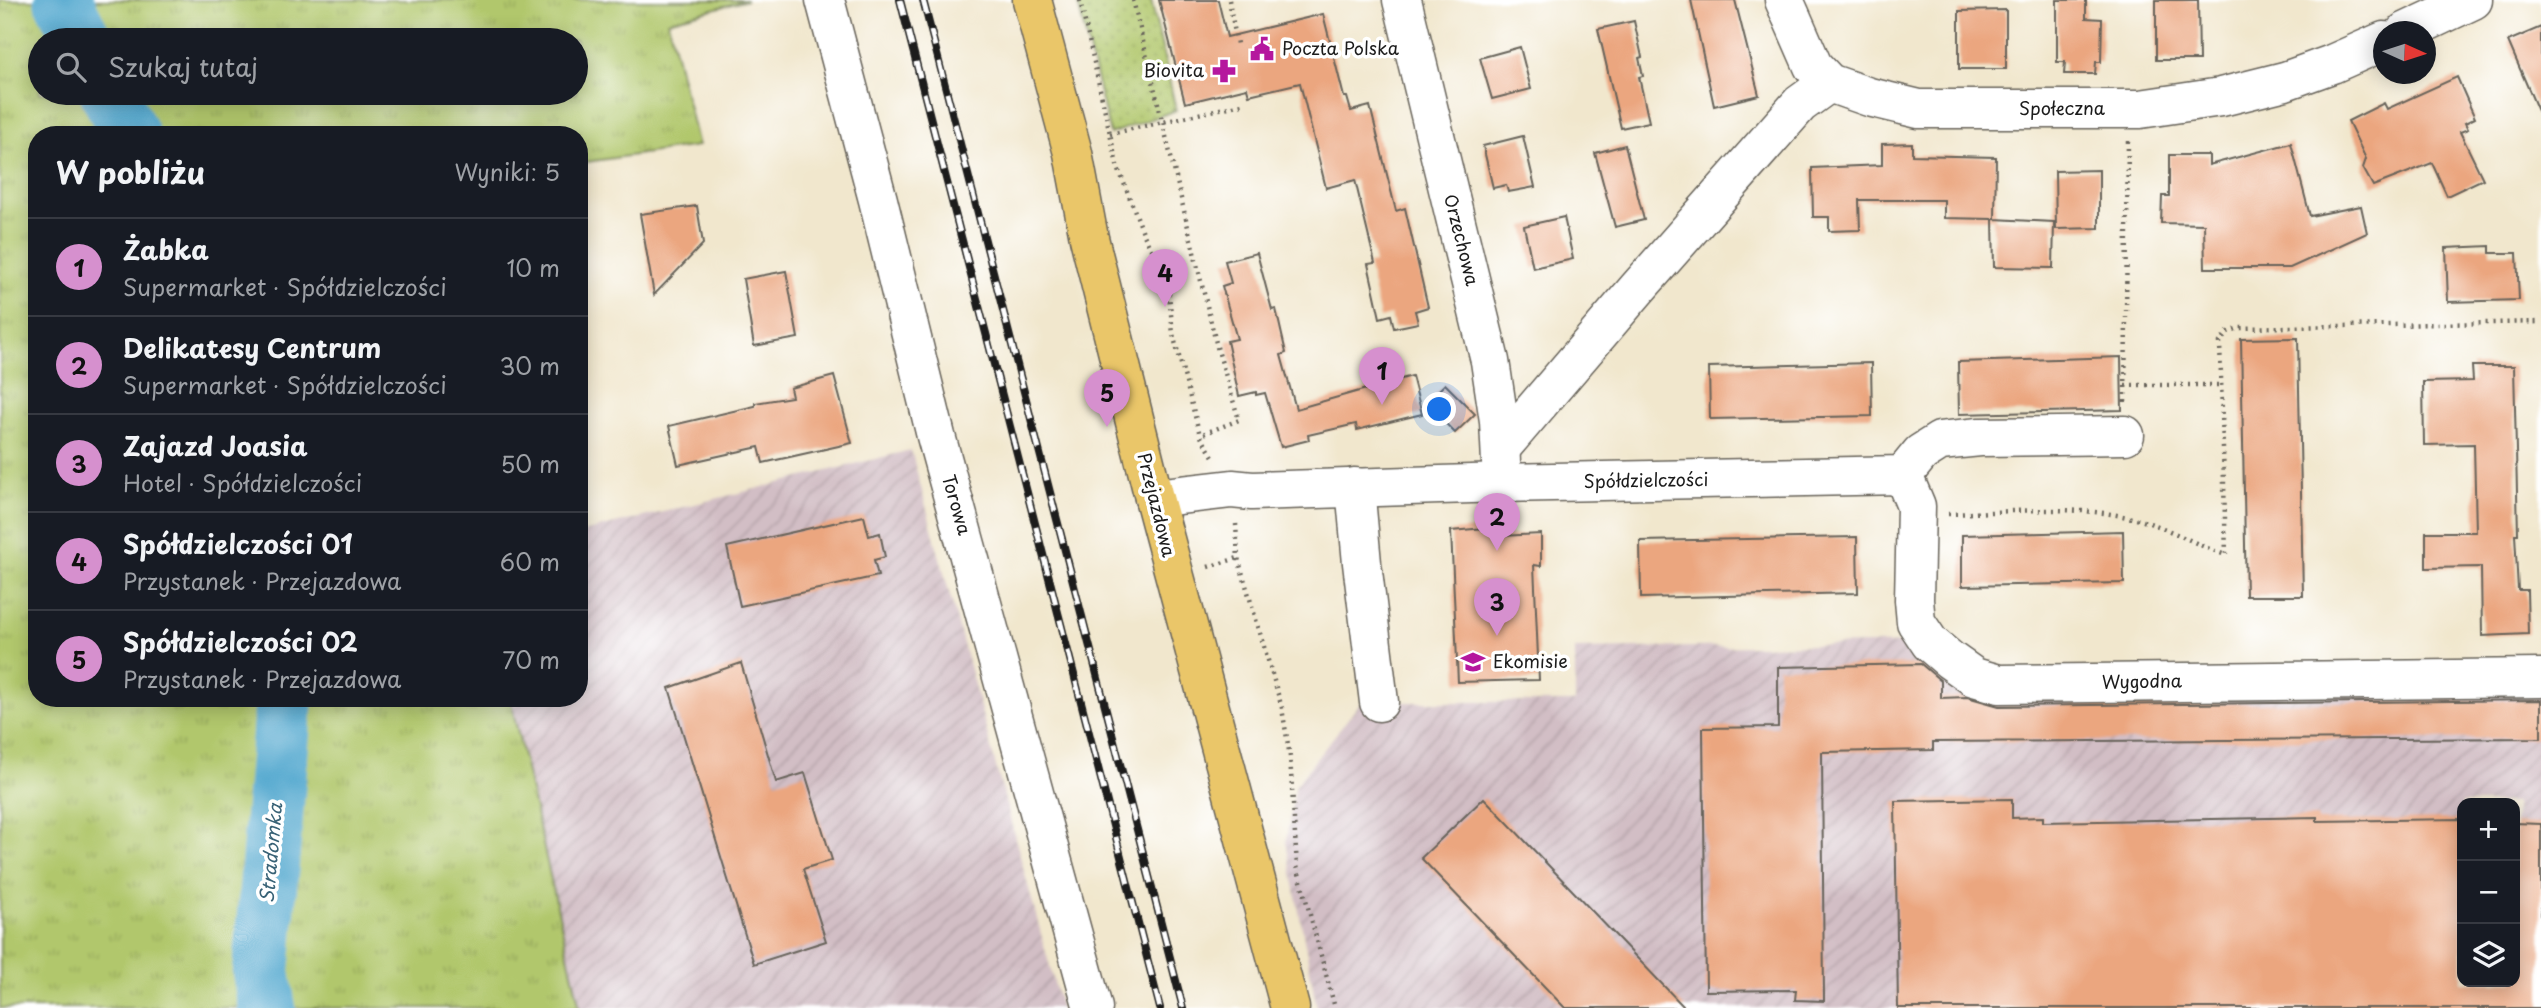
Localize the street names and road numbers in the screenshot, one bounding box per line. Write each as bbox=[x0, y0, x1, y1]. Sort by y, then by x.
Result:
street label: Społeczna bbox=[2019, 94, 2106, 121]
street label: Orzechowa bbox=[1438, 191, 1487, 289]
street label: Przejazdowa bbox=[1131, 450, 1184, 560]
street label: Spółdzielczości bbox=[1583, 465, 1709, 494]
street label: Torowa bbox=[936, 471, 979, 539]
street label: Wygodna bbox=[2102, 666, 2183, 695]

